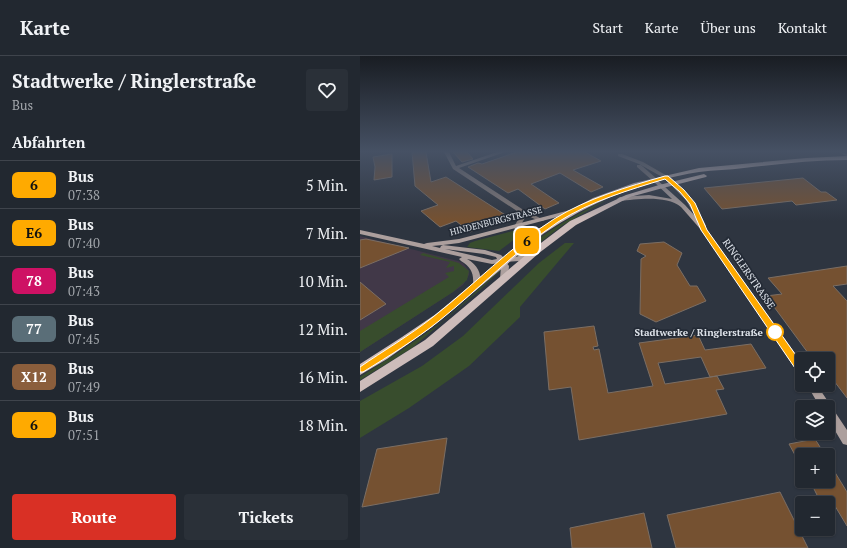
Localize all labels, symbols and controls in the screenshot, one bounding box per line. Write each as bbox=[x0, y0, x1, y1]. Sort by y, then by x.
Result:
text: Karte bbox=[20, 15, 70, 40]
text: Start bbox=[593, 18, 623, 37]
text: Karte bbox=[645, 18, 679, 37]
text: Über uns bbox=[701, 18, 756, 37]
text: Kontakt bbox=[778, 18, 827, 37]
text: Stadtwerke / Ringlerstraße bbox=[12, 68, 256, 93]
button: heart bbox=[306, 69, 348, 111]
text: Bus bbox=[12, 96, 33, 114]
text: Abfahrten bbox=[12, 132, 85, 152]
text: Bus bbox=[68, 166, 94, 186]
text: 6 bbox=[30, 175, 38, 194]
text: 5 Min. bbox=[306, 175, 348, 195]
text: 07:38 bbox=[68, 186, 100, 204]
street label: HINDENBURGSTRASSE bbox=[449, 204, 543, 238]
text: Bus bbox=[68, 214, 94, 234]
text: E6 bbox=[26, 223, 42, 242]
text: 7 Min. bbox=[306, 223, 348, 243]
line badge: 6 bbox=[514, 228, 540, 254]
text: 6 bbox=[523, 231, 531, 250]
text: 07:40 bbox=[68, 234, 100, 252]
street label: RINGLERSTRASSE bbox=[720, 236, 778, 312]
text: Bus bbox=[68, 262, 94, 282]
text: 78 bbox=[26, 271, 42, 290]
text: 10 Min. bbox=[298, 271, 348, 291]
text: 07:43 bbox=[68, 282, 100, 300]
text: Bus bbox=[68, 310, 94, 330]
text: 77 bbox=[26, 319, 42, 338]
text: 12 Min. bbox=[298, 319, 348, 339]
marker: Stadtwerke / Ringlerstraße bbox=[766, 323, 784, 341]
place label: Stadtwerke / Ringlerstraße bbox=[634, 326, 764, 339]
text: 07:45 bbox=[68, 330, 100, 348]
map controls bbox=[795, 352, 835, 536]
button: locate bbox=[795, 352, 835, 392]
text: Bus bbox=[68, 358, 94, 378]
text: X12 bbox=[21, 367, 47, 386]
text: 16 Min. bbox=[298, 367, 348, 387]
text: 07:49 bbox=[68, 378, 100, 396]
button: layers bbox=[795, 400, 835, 440]
text: Bus bbox=[68, 406, 94, 426]
text: 6 bbox=[30, 415, 38, 434]
text: 18 Min. bbox=[298, 415, 348, 435]
text: 07:51 bbox=[68, 426, 100, 444]
button: + bbox=[795, 448, 835, 488]
button: Route bbox=[12, 494, 176, 540]
button: Tickets bbox=[184, 494, 348, 540]
button: − bbox=[795, 496, 835, 536]

